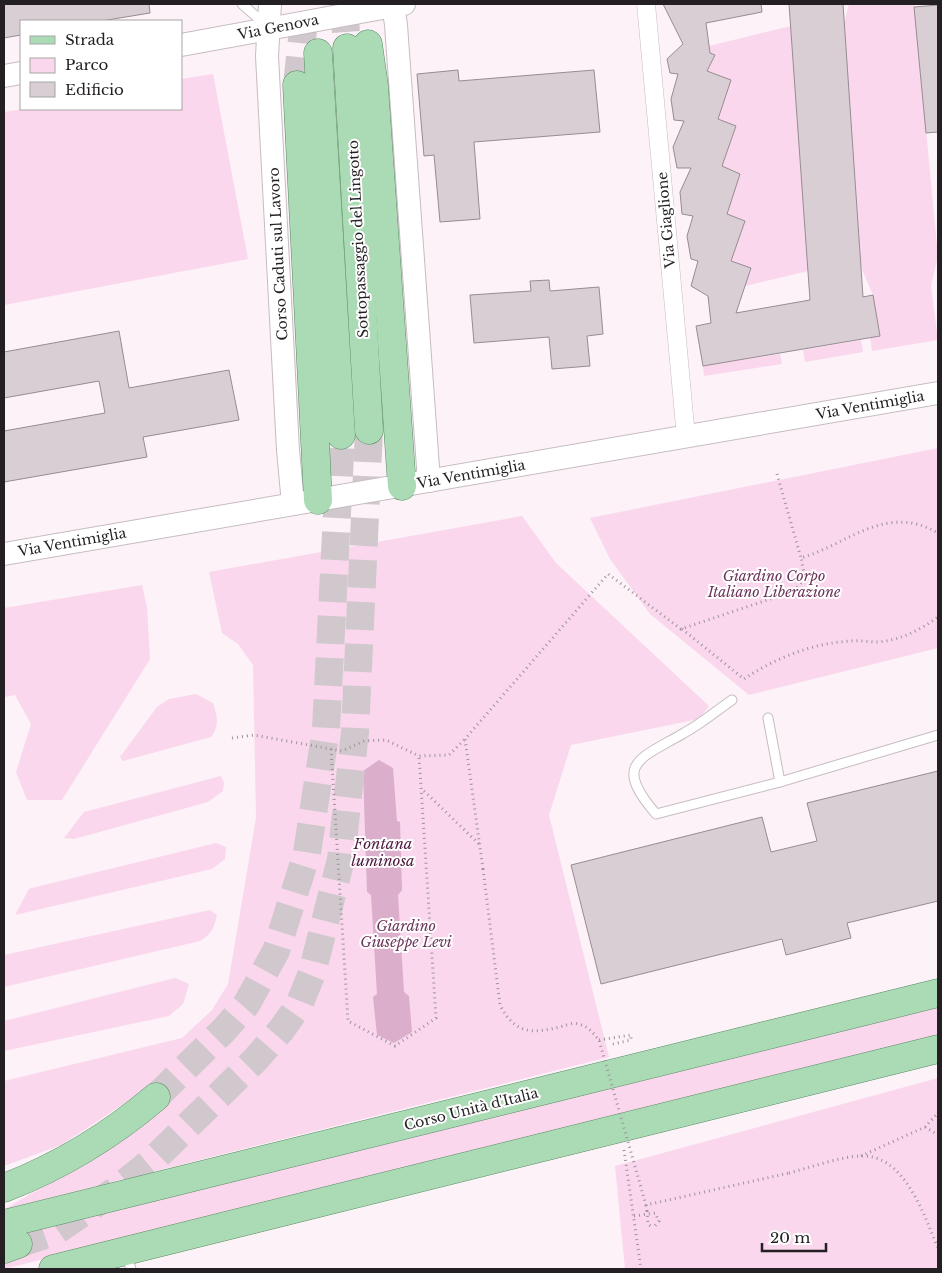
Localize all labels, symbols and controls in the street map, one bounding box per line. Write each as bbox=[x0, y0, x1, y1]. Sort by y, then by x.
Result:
street label: Via Genova bbox=[235, 10, 320, 44]
legend bbox=[20, 20, 182, 110]
text: Strada bbox=[65, 30, 115, 49]
text: Parco bbox=[65, 55, 108, 74]
text: Edificio bbox=[65, 80, 124, 99]
street label: Sottopassaggio del Lingotto bbox=[344, 140, 372, 338]
street label: Corso Caduti sul Lavoro bbox=[264, 167, 292, 341]
street label: Via Giaglione bbox=[653, 171, 679, 270]
street label: Via Ventimiglia bbox=[814, 387, 926, 424]
street label: Via Ventimiglia bbox=[415, 456, 527, 493]
street label: Via Ventimiglia bbox=[16, 524, 128, 561]
park label: Giardino Corpo Italiano Liberazione bbox=[707, 567, 841, 601]
water label: Fontana luminosa bbox=[351, 834, 415, 870]
park label: Giardino Giuseppe Levi bbox=[360, 917, 452, 951]
street label: Corso Unità d'Italia bbox=[402, 1084, 540, 1134]
scale bar bbox=[762, 1220, 826, 1252]
text: 20 m bbox=[770, 1228, 810, 1247]

